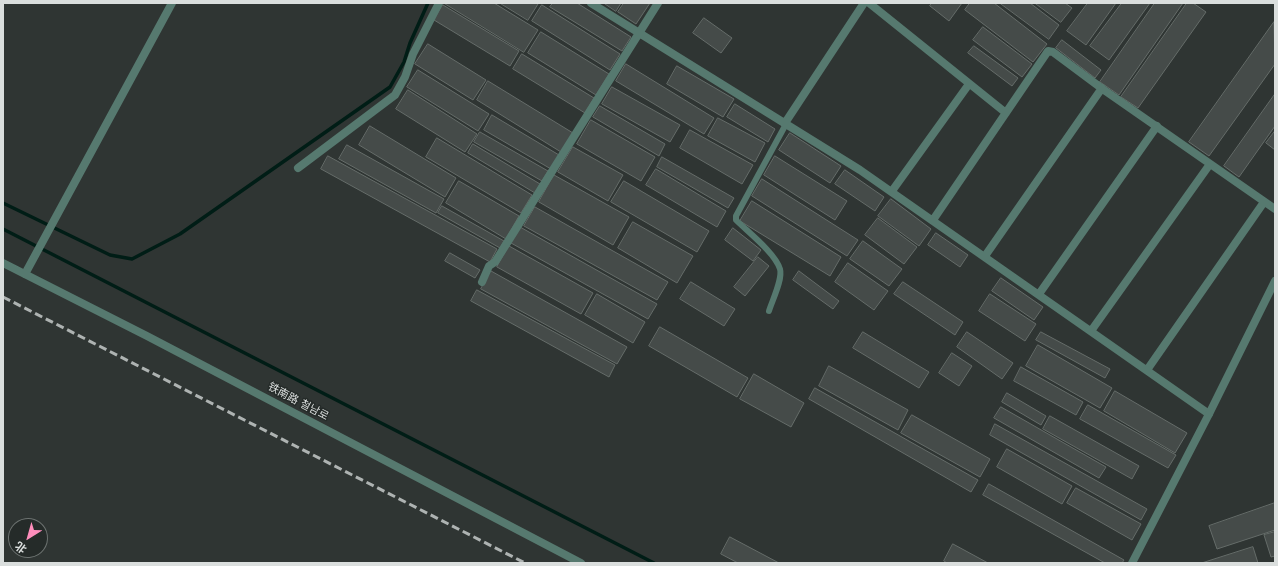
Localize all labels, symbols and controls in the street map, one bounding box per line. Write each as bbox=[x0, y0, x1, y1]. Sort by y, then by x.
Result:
street label: 铁南路 철남로 bbox=[265, 380, 331, 424]
north arrow bbox=[8, 518, 48, 558]
text: 北 bbox=[13, 539, 29, 556]

